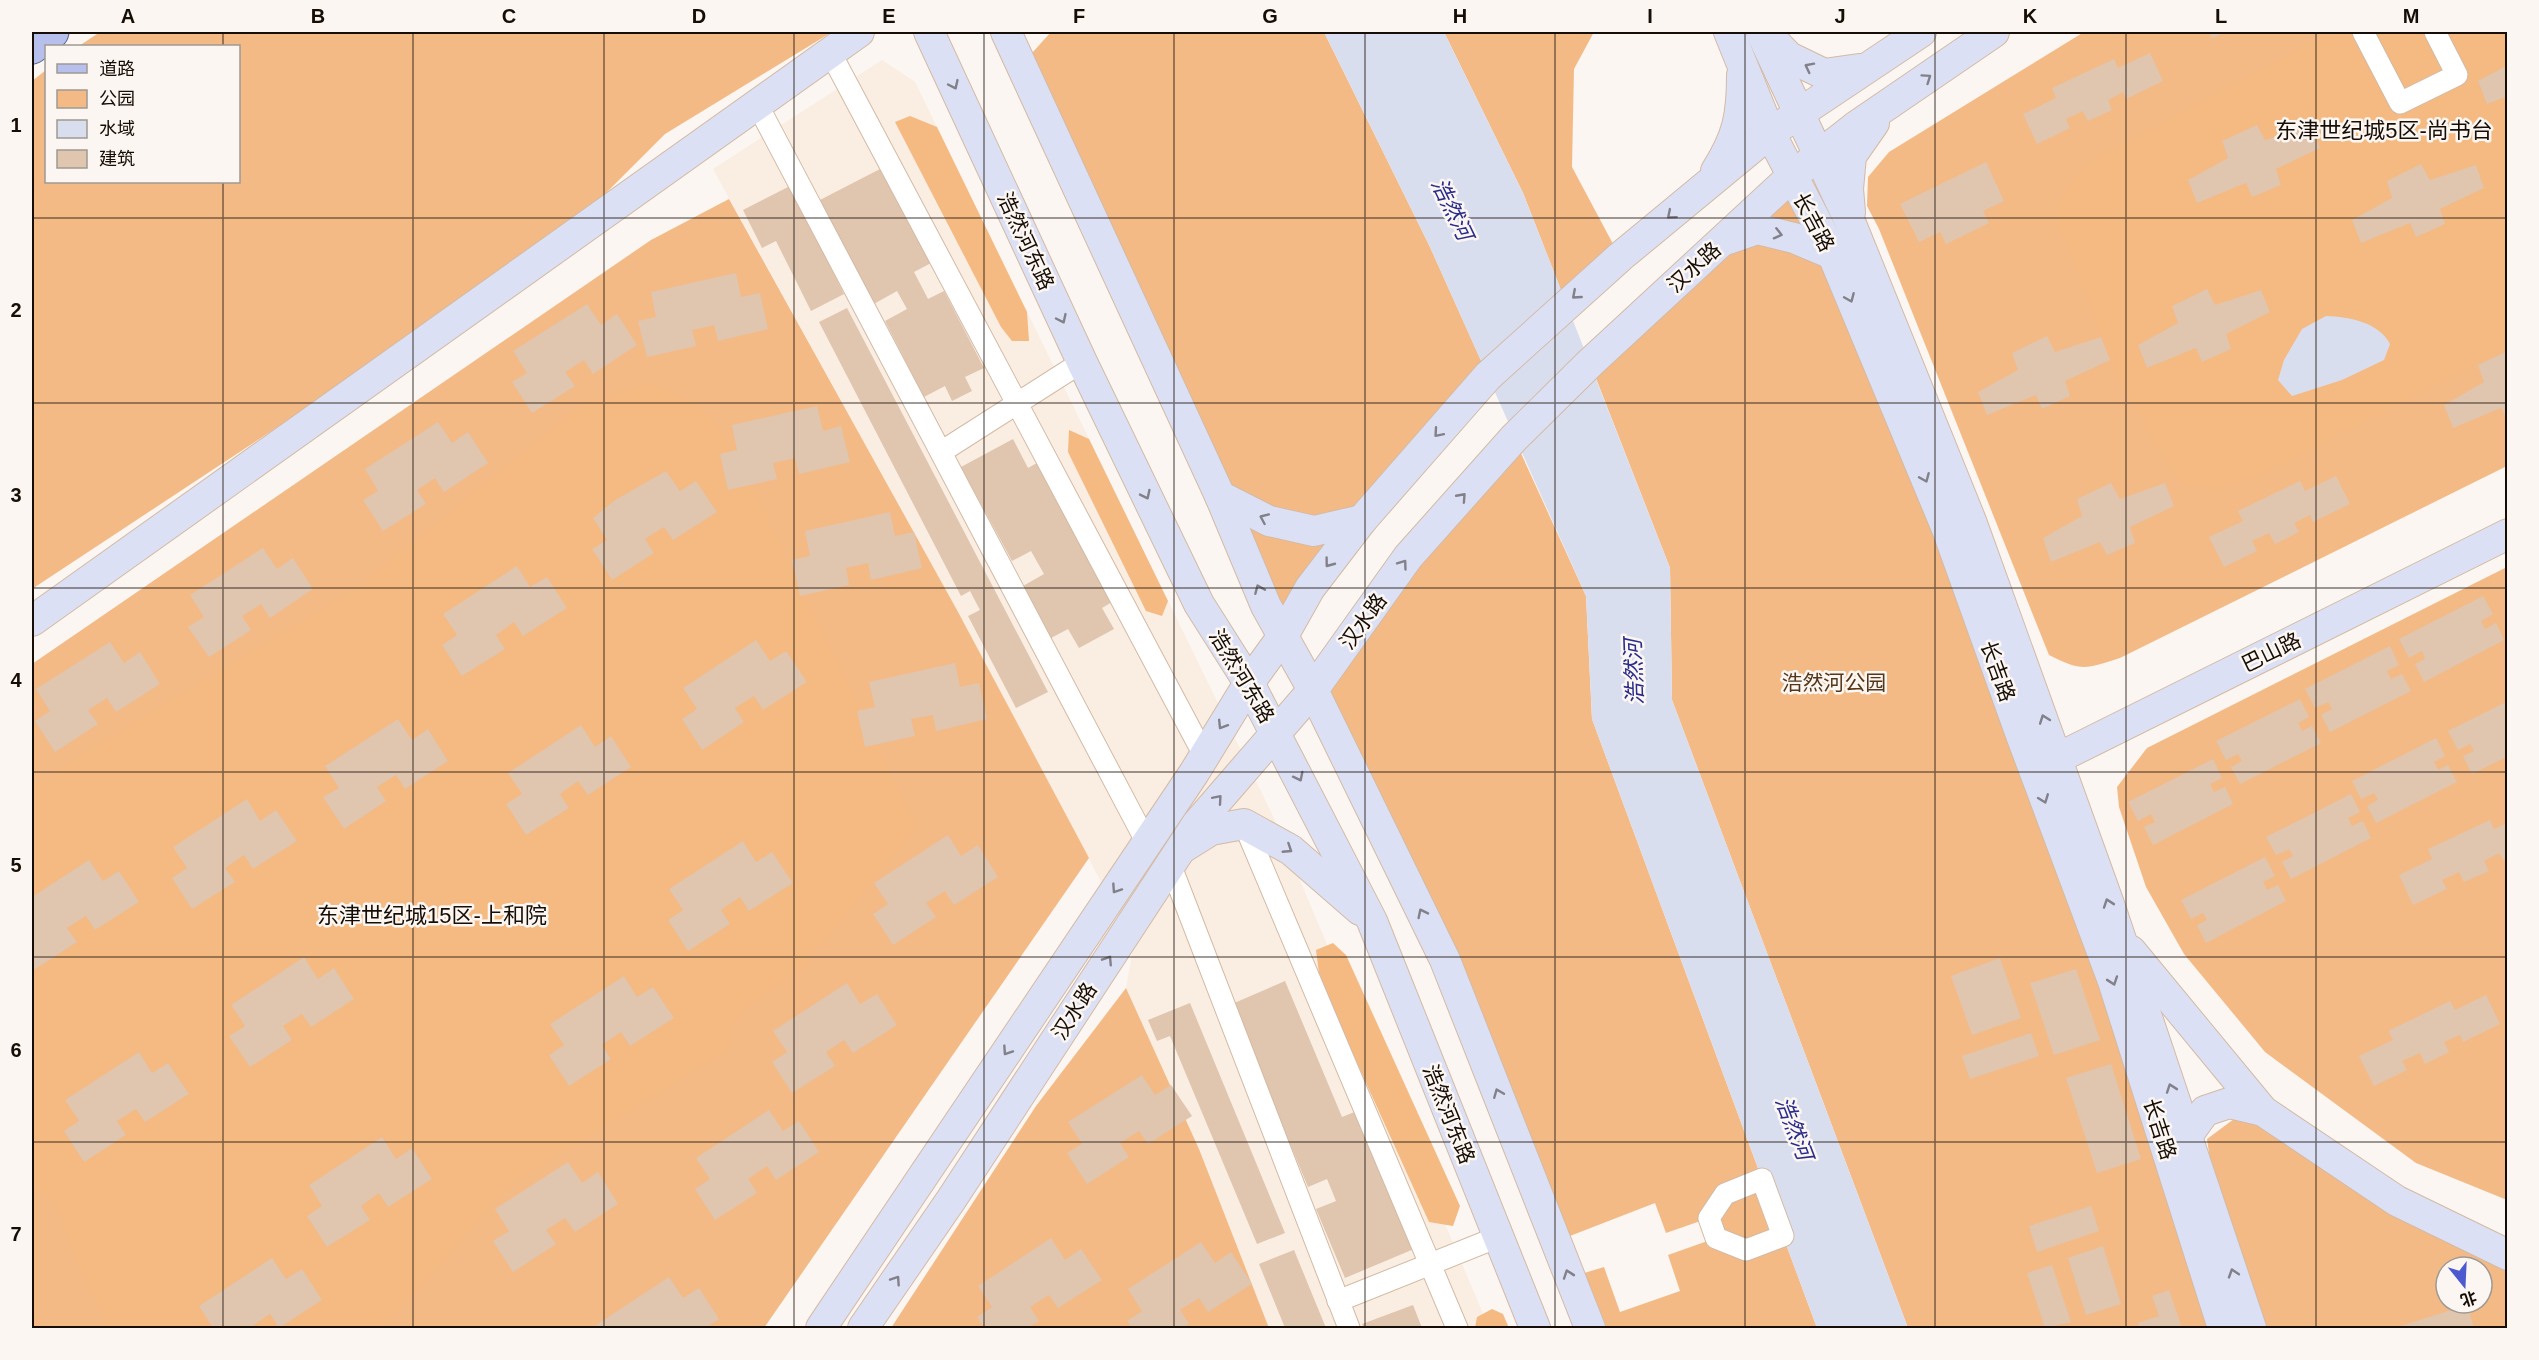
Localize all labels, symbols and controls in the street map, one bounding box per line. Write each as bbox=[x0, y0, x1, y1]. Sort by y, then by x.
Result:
text: A bbox=[121, 5, 135, 27]
text: B bbox=[311, 5, 325, 27]
text: C bbox=[502, 5, 516, 27]
text: D bbox=[692, 5, 706, 27]
text: E bbox=[882, 5, 896, 27]
text: F bbox=[1073, 5, 1085, 27]
text: G bbox=[1262, 5, 1278, 27]
text: H bbox=[1453, 5, 1467, 27]
text: I bbox=[1647, 5, 1653, 27]
text: J bbox=[1834, 5, 1846, 27]
text: K bbox=[2023, 5, 2038, 27]
text: L bbox=[2215, 5, 2227, 27]
text: M bbox=[2403, 5, 2419, 27]
legend bbox=[45, 45, 240, 183]
text: 道路 bbox=[99, 59, 135, 79]
one-way arrow bbox=[1805, 63, 1816, 74]
one-way arrow bbox=[1920, 74, 1931, 85]
one-way arrow bbox=[946, 78, 958, 89]
text: 公园 bbox=[99, 89, 135, 109]
text: 1 bbox=[10, 114, 22, 136]
district label: 东津世纪城5区-尚书台 bbox=[2275, 118, 2493, 143]
text: 水域 bbox=[99, 119, 135, 139]
text: 建筑 bbox=[99, 149, 135, 169]
water label: 浩然河 bbox=[1426, 174, 1479, 248]
street label: 浩然河东路 bbox=[993, 189, 1059, 293]
street label: 长吉路 bbox=[1789, 189, 1839, 255]
one-way arrow bbox=[1667, 207, 1678, 218]
one-way arrow bbox=[1773, 227, 1783, 240]
street label: 汉水路 bbox=[1663, 237, 1725, 297]
one-way arrow bbox=[1572, 288, 1583, 299]
one-way arrow bbox=[1843, 292, 1855, 303]
text: 2 bbox=[10, 299, 22, 321]
one-way arrow bbox=[1055, 312, 1067, 323]
one-way arrow bbox=[1434, 426, 1445, 437]
one-way arrow bbox=[1918, 472, 1930, 483]
text: 3 bbox=[10, 484, 22, 506]
one-way arrow bbox=[1138, 488, 1150, 499]
one-way arrow bbox=[1455, 493, 1466, 504]
one-way arrow bbox=[1260, 513, 1271, 525]
one-way arrow bbox=[1326, 556, 1337, 567]
one-way arrow bbox=[1396, 559, 1407, 570]
one-way arrow bbox=[1254, 584, 1266, 595]
street label: 汉水路 bbox=[1335, 589, 1391, 653]
street label: 浩然河东路 bbox=[1205, 625, 1279, 727]
street label: 巴山路 bbox=[2238, 628, 2304, 676]
water label: 浩然河 bbox=[1620, 635, 1648, 705]
street label: 长吉路 bbox=[1976, 637, 2020, 705]
text: 4 bbox=[10, 669, 22, 691]
park label: 浩然河公园 bbox=[1782, 671, 1887, 694]
one-way arrow bbox=[2038, 715, 2051, 725]
one-way arrow bbox=[1218, 719, 1230, 729]
one-way arrow bbox=[1291, 770, 1303, 781]
one-way arrow bbox=[2037, 793, 2050, 804]
one-way arrow bbox=[1211, 795, 1222, 806]
one-way arrow bbox=[1282, 841, 1292, 853]
text: 5 bbox=[10, 854, 22, 876]
one-way arrow bbox=[1112, 882, 1123, 893]
one-way arrow bbox=[2103, 898, 2116, 909]
district label: 东津世纪城15区-上和院 bbox=[317, 903, 547, 928]
one-way arrow bbox=[1418, 908, 1430, 919]
one-way arrow bbox=[1100, 956, 1112, 966]
one-way arrow bbox=[2106, 975, 2119, 986]
street label: 汉水路 bbox=[1047, 978, 1101, 1044]
text: 6 bbox=[10, 1039, 22, 1061]
one-way arrow bbox=[1003, 1044, 1014, 1055]
street label: 浩然河东路 bbox=[1419, 1061, 1479, 1167]
one-way arrow bbox=[2165, 1083, 2178, 1094]
one-way arrow bbox=[1493, 1088, 1505, 1099]
water label: 浩然河 bbox=[1771, 1093, 1819, 1167]
street label: 长吉路 bbox=[2139, 1095, 2181, 1163]
text: 7 bbox=[10, 1223, 22, 1245]
north arrow bbox=[2434, 1255, 2494, 1315]
one-way arrow bbox=[2227, 1268, 2240, 1279]
one-way arrow bbox=[1562, 1269, 1575, 1280]
one-way arrow bbox=[889, 1276, 900, 1287]
text: 北 bbox=[2458, 1288, 2479, 1309]

